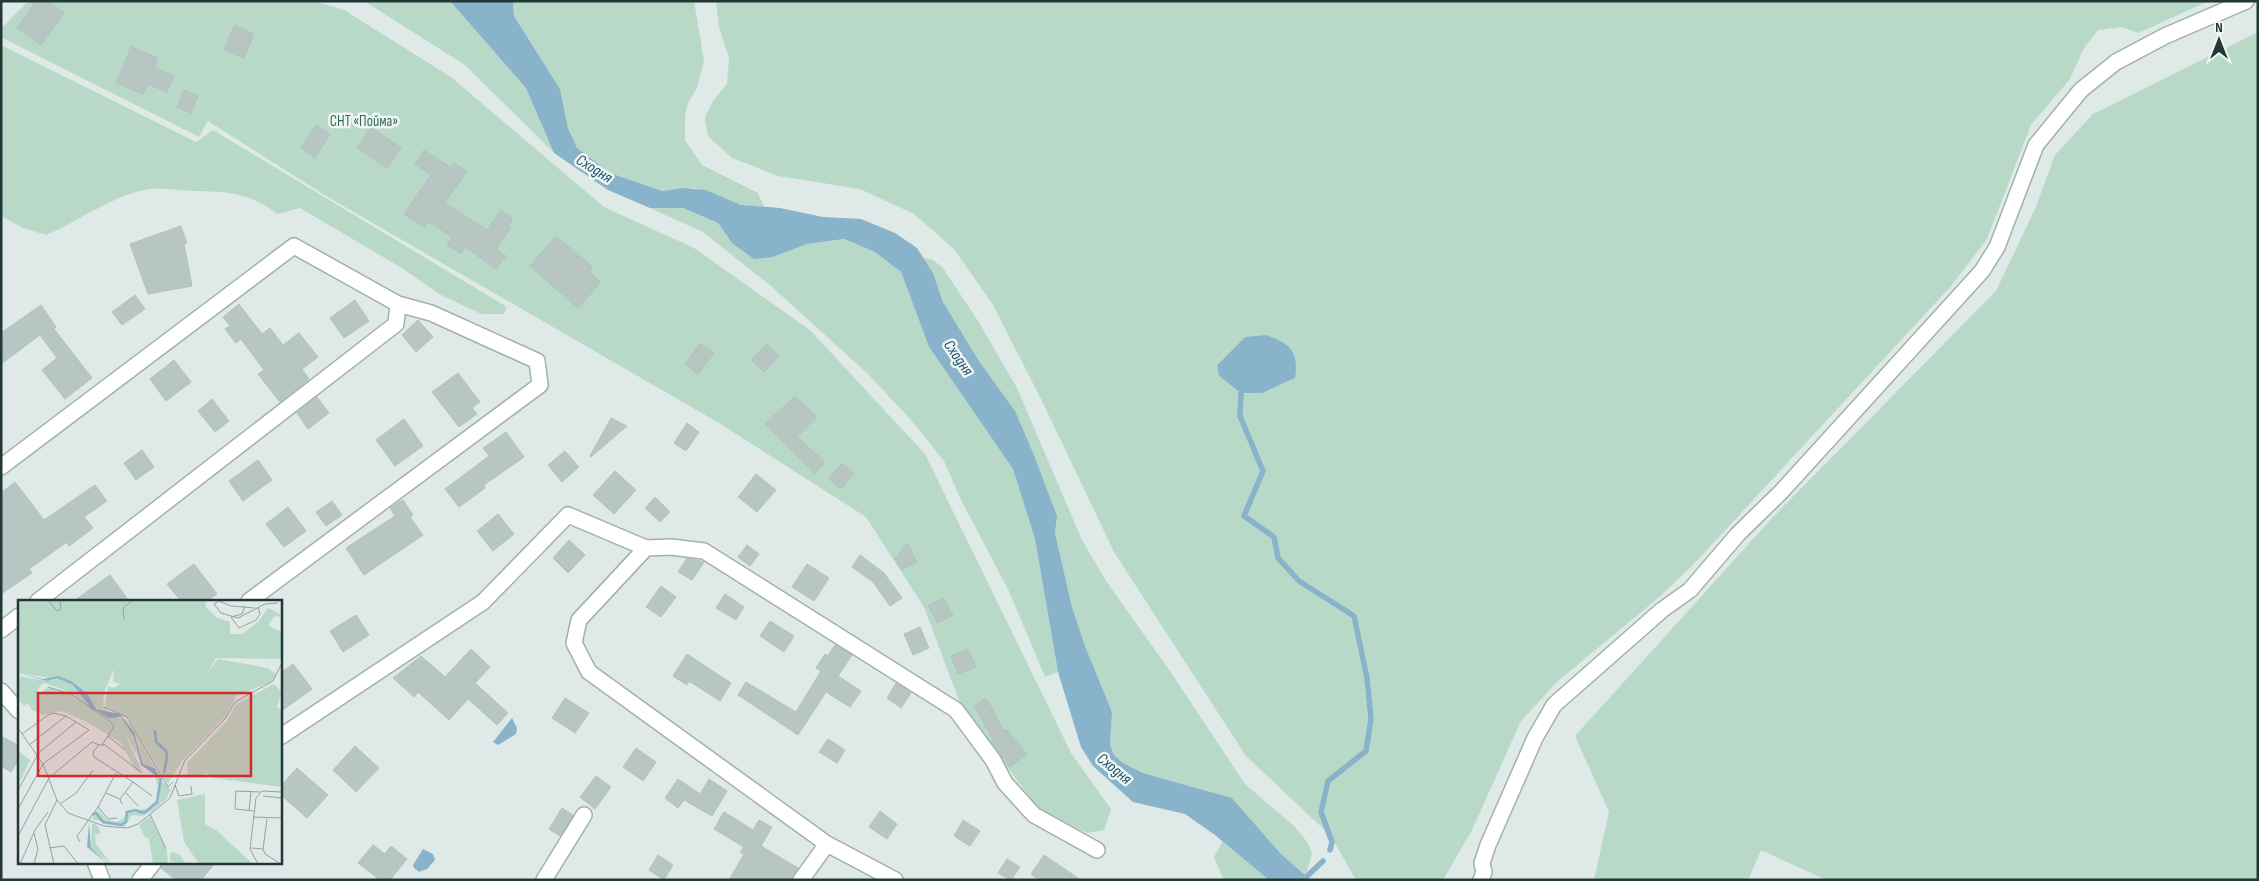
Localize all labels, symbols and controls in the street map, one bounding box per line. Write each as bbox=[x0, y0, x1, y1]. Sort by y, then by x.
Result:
north arrow bbox=[2194, 15, 2244, 65]
text: N bbox=[2215, 19, 2223, 36]
park label: СНТ «Пойма» bbox=[330, 112, 398, 131]
water label: Сходня bbox=[572, 151, 616, 188]
water label: Сходня bbox=[939, 337, 977, 380]
inset map bbox=[18, 600, 281, 864]
water label: Сходня bbox=[1093, 749, 1136, 789]

